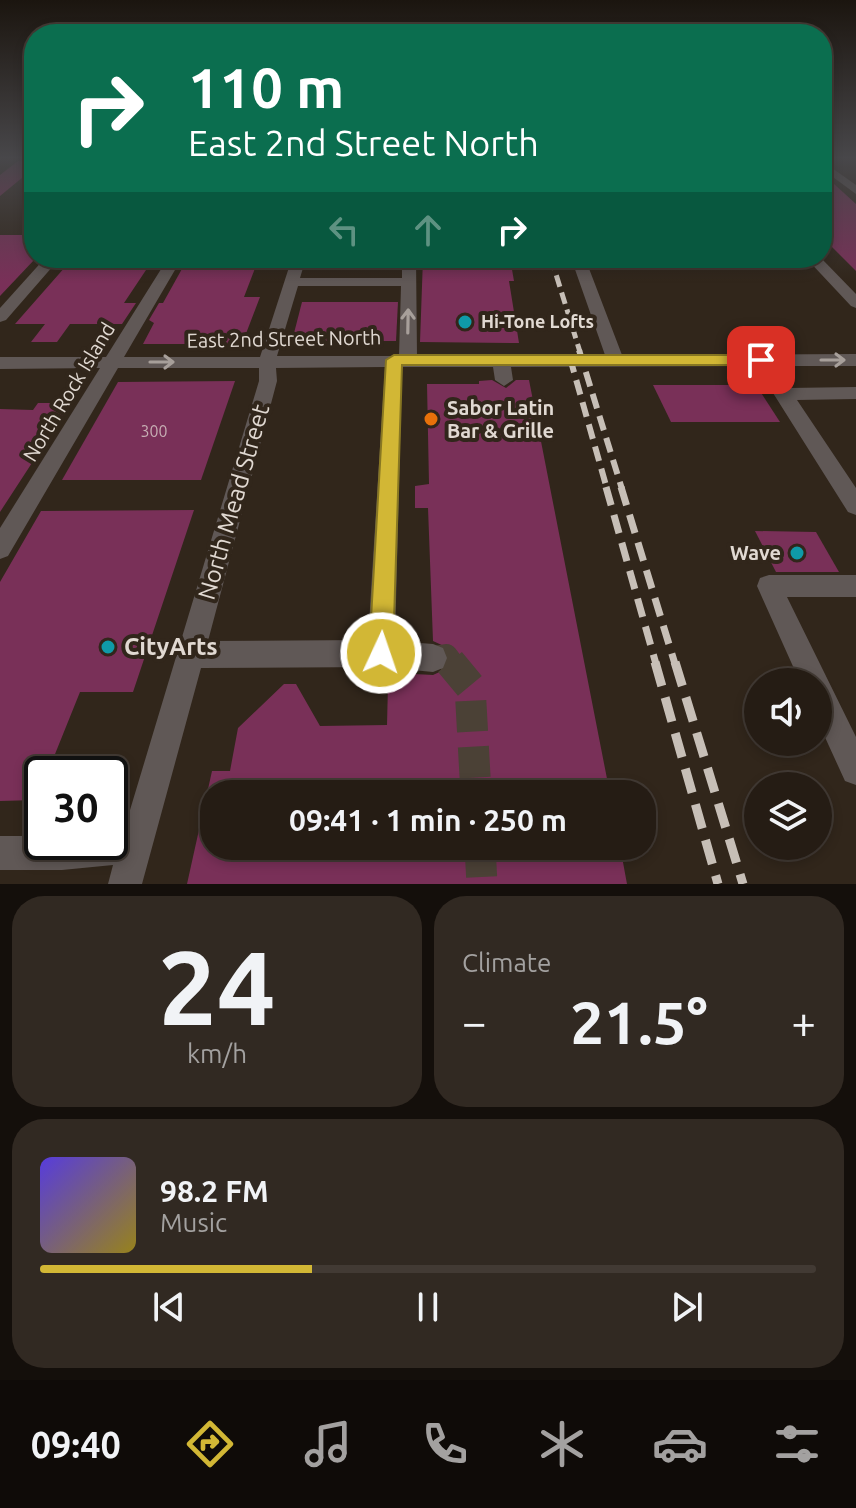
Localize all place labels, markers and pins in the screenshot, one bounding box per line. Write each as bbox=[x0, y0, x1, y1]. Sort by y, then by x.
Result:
place label: Hi-Tone Lofts bbox=[481, 311, 594, 331]
marker: Hi-Tone Lofts bbox=[456, 313, 474, 331]
pin bbox=[727, 326, 795, 394]
place label: Sabor Latin Bar & Grille bbox=[447, 396, 554, 442]
marker: Sabor Latin Bar & Grille bbox=[422, 410, 440, 428]
place label: Wave bbox=[730, 541, 781, 564]
marker: Wave bbox=[788, 544, 806, 562]
place label: CityArts bbox=[124, 633, 218, 660]
marker: CityArts bbox=[99, 638, 117, 656]

